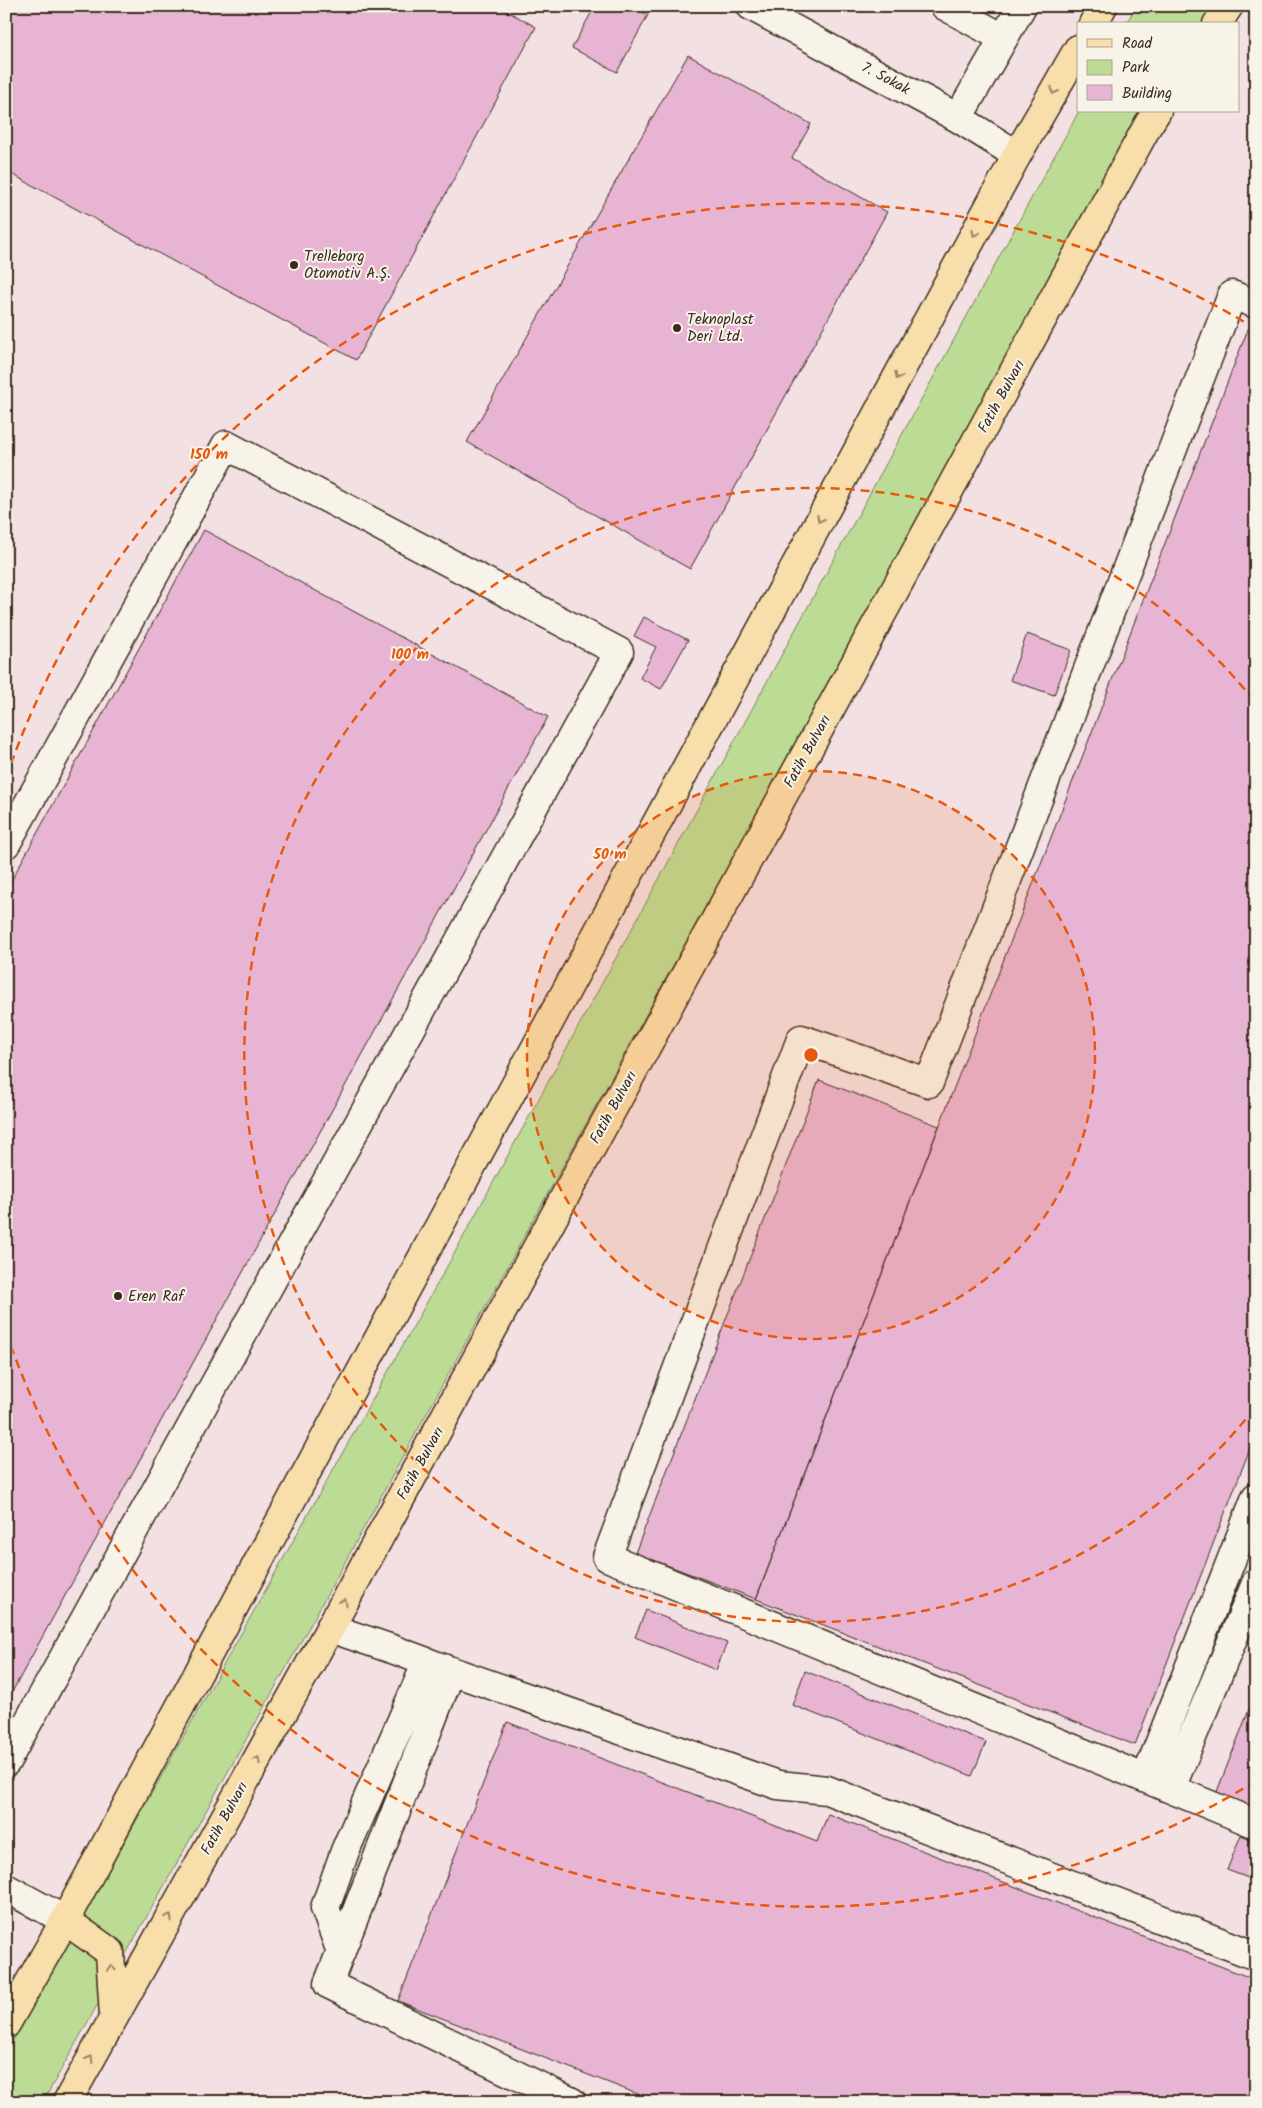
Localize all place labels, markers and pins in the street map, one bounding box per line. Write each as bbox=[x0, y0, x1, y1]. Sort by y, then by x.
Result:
place label: Trelleborg Otomotiv A.Ş. bbox=[304, 245, 391, 286]
marker: Trelleborg Otomotiv A.Ş. bbox=[288, 259, 300, 271]
place label: Teknoplast Deri Ltd. bbox=[687, 308, 754, 349]
marker: Teknoplast Deri Ltd. bbox=[671, 322, 683, 334]
centre of rings bbox=[802, 1046, 820, 1064]
place label: Eren Raf bbox=[128, 1285, 185, 1309]
marker: Eren Raf bbox=[112, 1290, 124, 1302]

